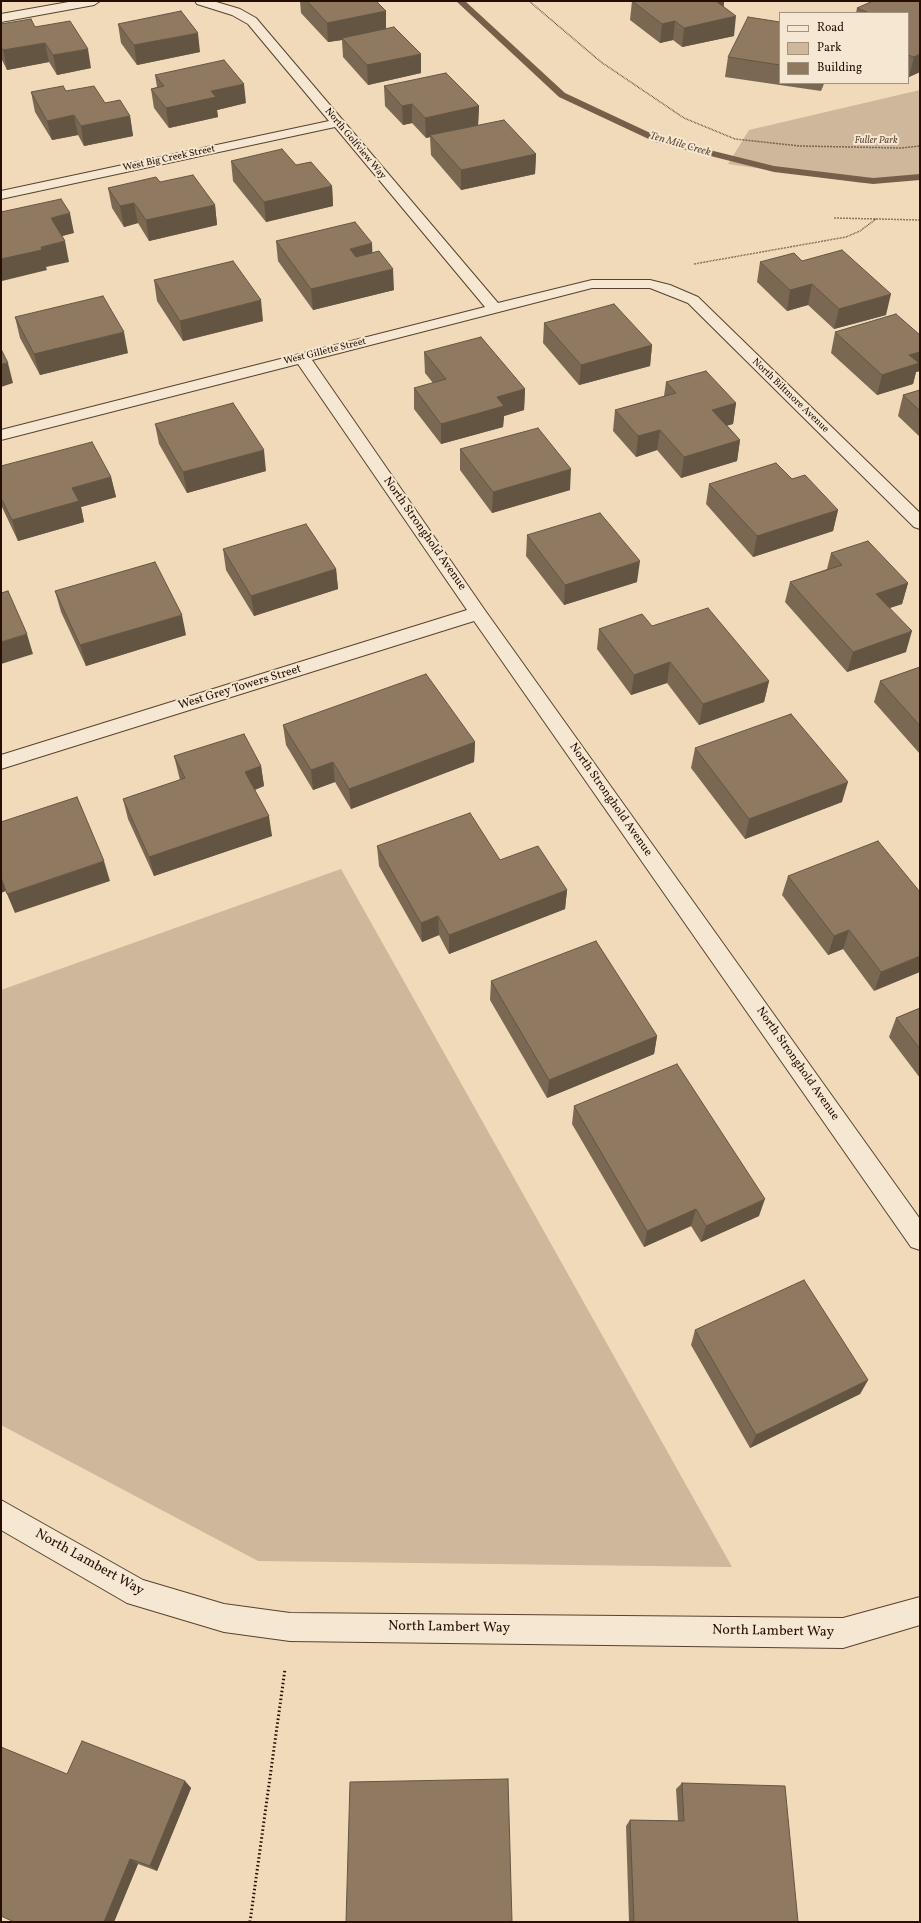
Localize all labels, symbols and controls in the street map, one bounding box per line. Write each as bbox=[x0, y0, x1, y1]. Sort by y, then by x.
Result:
legend bbox=[779, 12, 909, 84]
text: Road bbox=[817, 20, 844, 36]
text: Park bbox=[817, 40, 842, 56]
text: Building bbox=[817, 60, 862, 76]
street label: North Golfview Way bbox=[322, 106, 388, 182]
water label: Ten Mile Creek bbox=[648, 130, 712, 160]
park label: Fuller Park bbox=[854, 135, 898, 147]
street label: West Big Creek Street bbox=[122, 143, 216, 175]
street label: West Gillette Street bbox=[283, 336, 367, 368]
street label: North Biltmore Avenue bbox=[749, 356, 831, 436]
street label: North Stronghold Avenue bbox=[379, 475, 469, 593]
street label: West Grey Towers Street bbox=[177, 662, 303, 714]
street label: North Stronghold Avenue bbox=[565, 741, 655, 859]
street label: North Stronghold Avenue bbox=[752, 1005, 842, 1123]
street label: North Lambert Way bbox=[32, 1526, 146, 1600]
street label: North Lambert Way bbox=[388, 1619, 510, 1637]
street label: North Lambert Way bbox=[712, 1623, 834, 1641]

